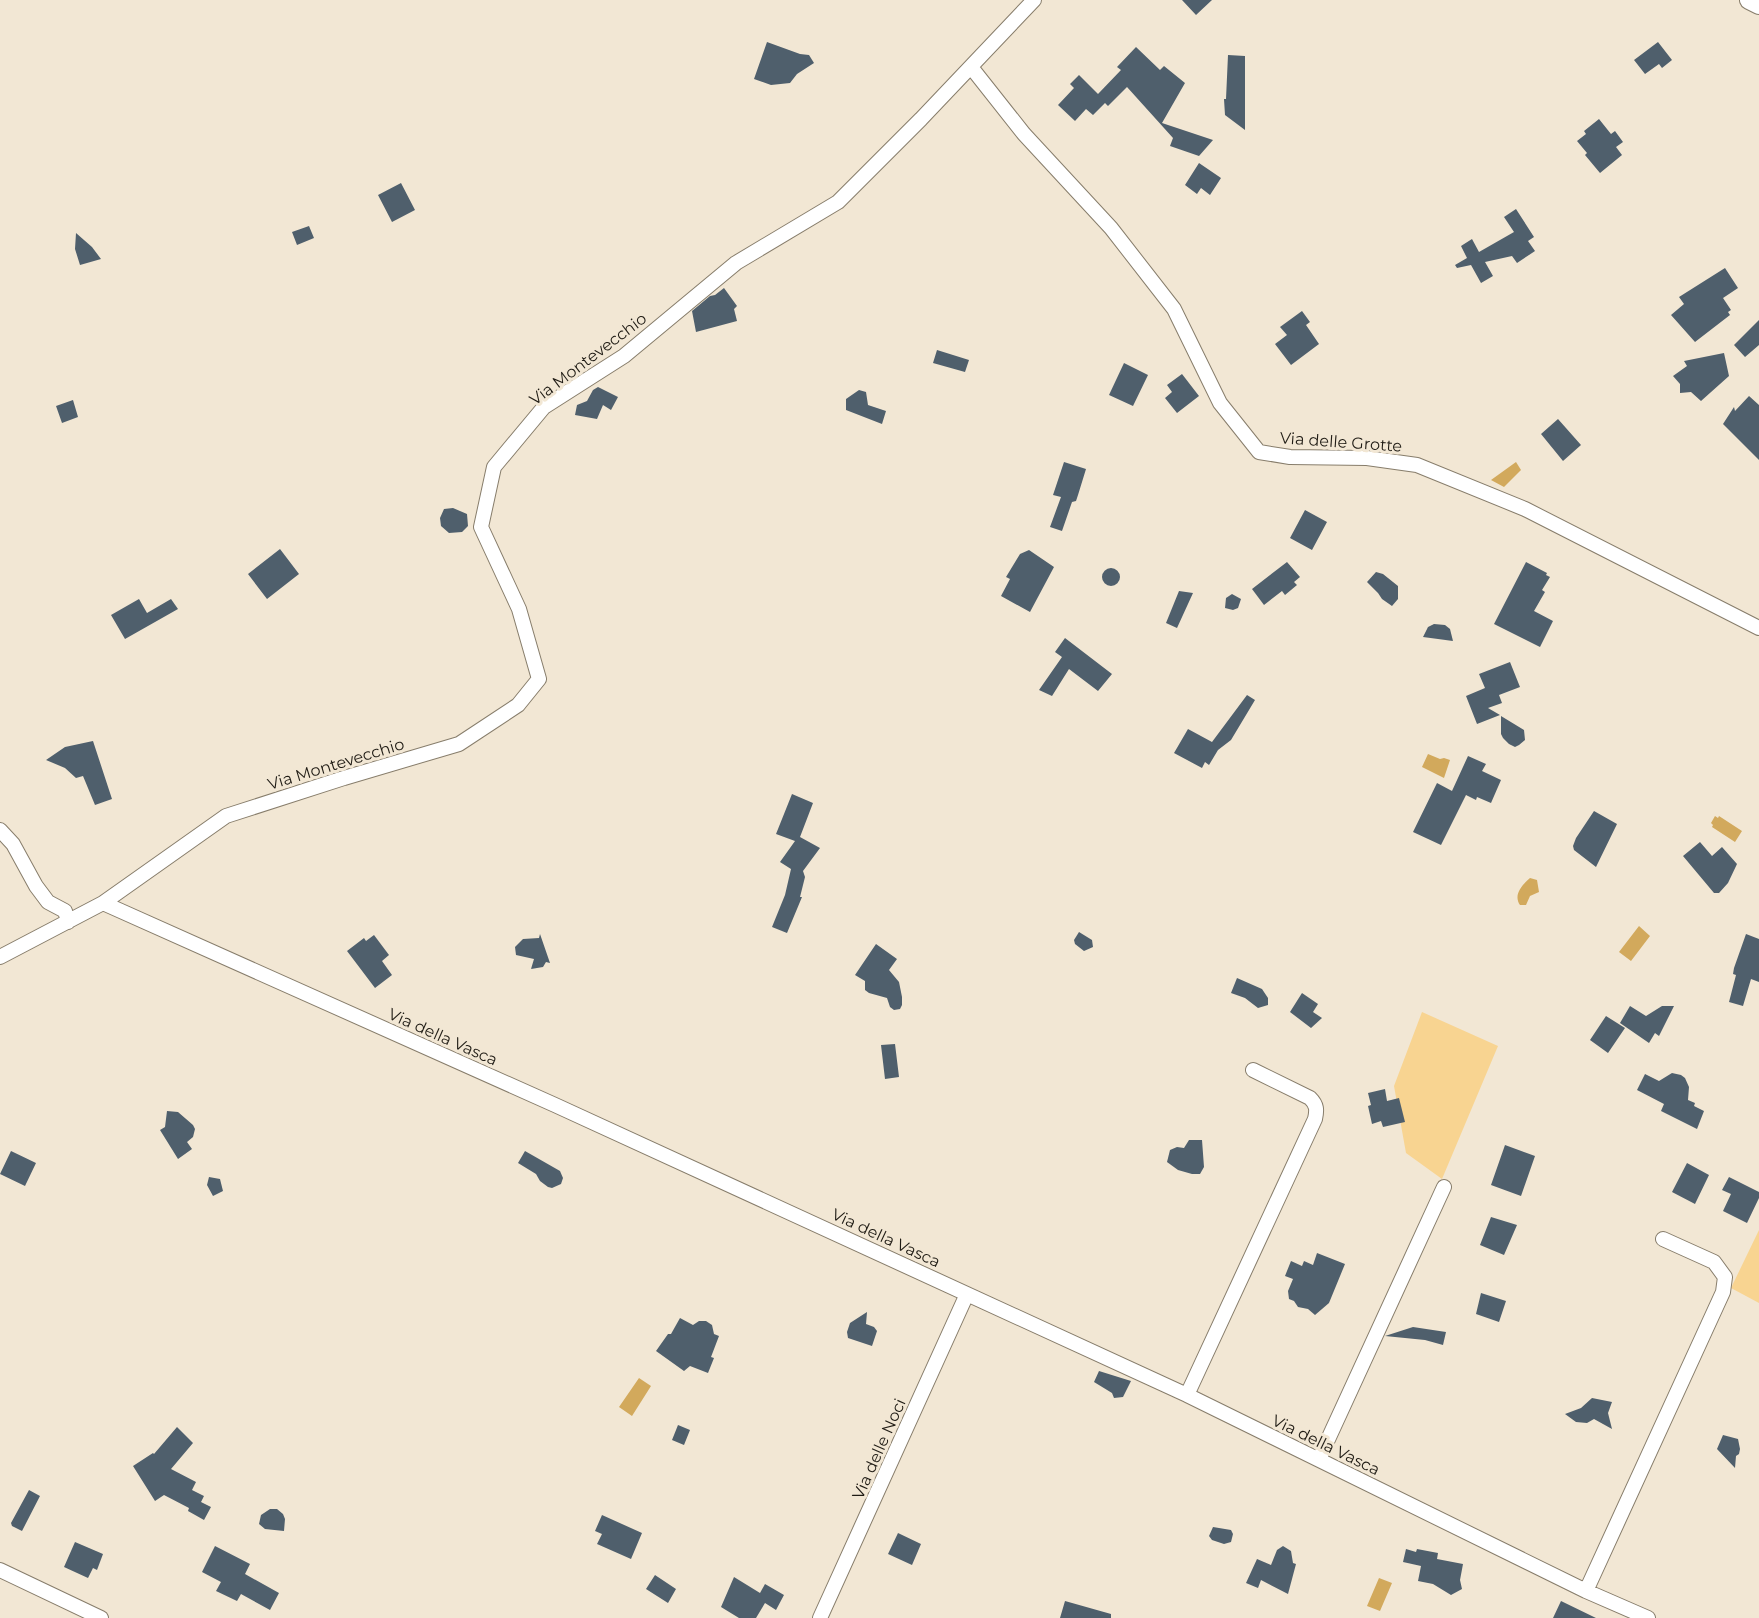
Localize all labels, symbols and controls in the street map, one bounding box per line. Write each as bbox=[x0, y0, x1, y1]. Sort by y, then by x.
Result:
street label: Via Montevecchio bbox=[526, 309, 650, 409]
street label: Via delle Grotte bbox=[1279, 428, 1403, 456]
street label: Via Montevecchio bbox=[265, 734, 407, 794]
street label: Via della Vasca bbox=[385, 1004, 501, 1070]
street label: Via della Vasca bbox=[829, 1205, 943, 1271]
street label: Via delle Noci bbox=[848, 1396, 910, 1502]
street label: Via della Vasca bbox=[1269, 1411, 1383, 1479]

